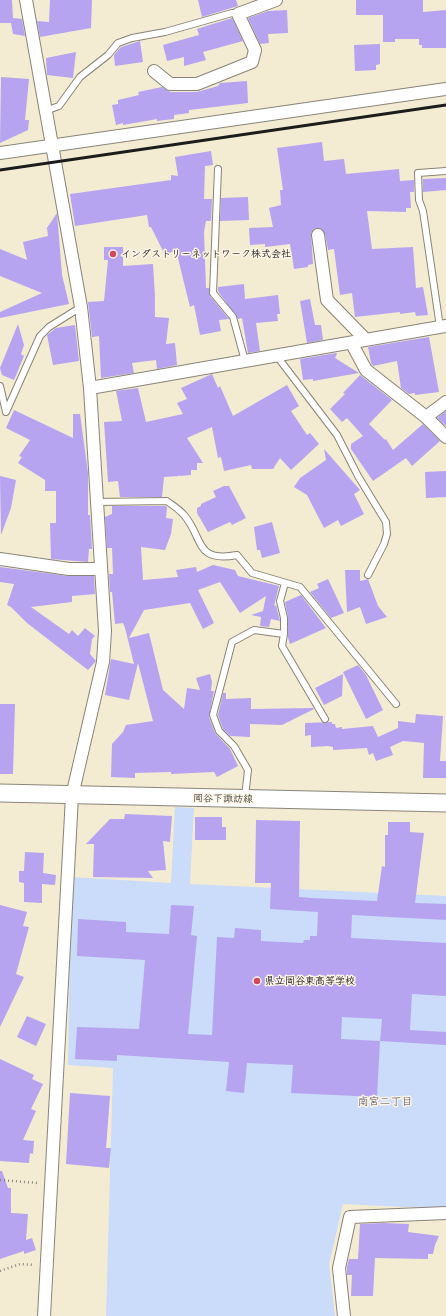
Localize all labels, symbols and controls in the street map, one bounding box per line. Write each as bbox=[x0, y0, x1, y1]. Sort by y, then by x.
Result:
place label: インダストリーネットワーク株式会社 bbox=[121, 248, 291, 260]
marker: インダストリーネットワーク株式会社 bbox=[108, 249, 118, 259]
street label: 岡谷下諏訪線 bbox=[193, 792, 253, 806]
place label: 県立岡谷東高等学校 bbox=[265, 975, 355, 987]
marker: 県立岡谷東高等学校 bbox=[252, 976, 262, 986]
district label: 南宮二丁目 bbox=[358, 1095, 412, 1109]

